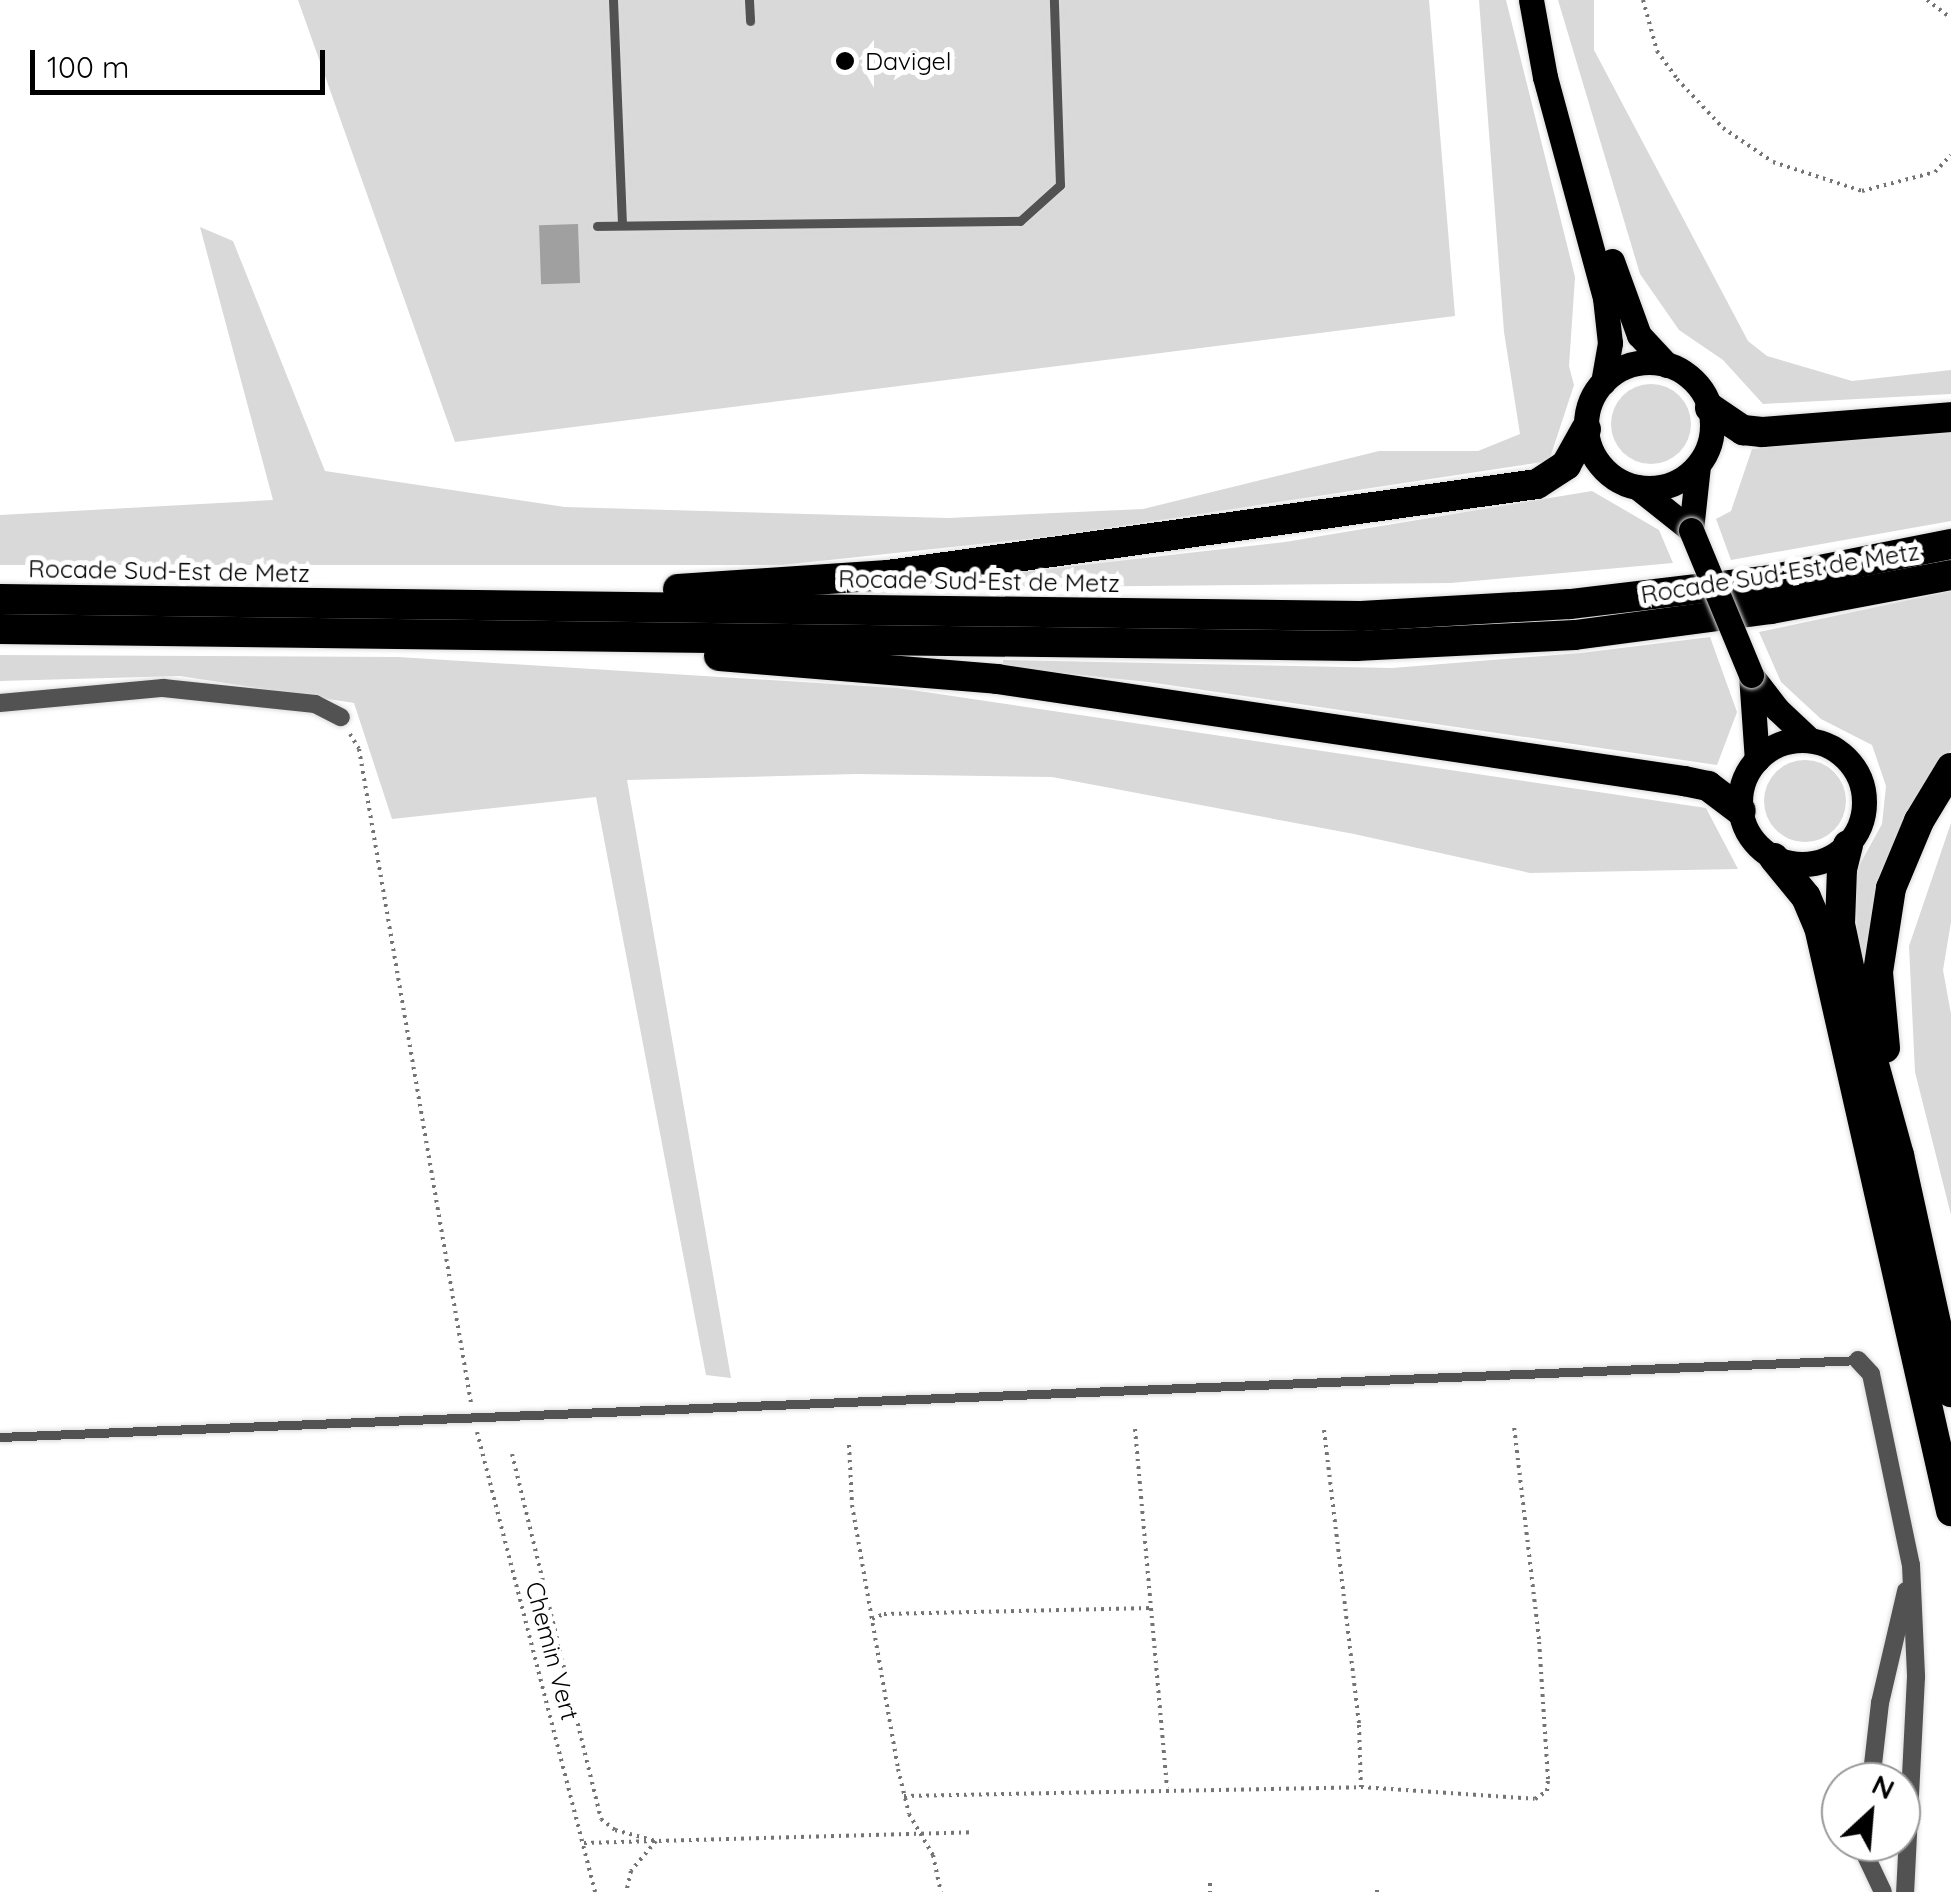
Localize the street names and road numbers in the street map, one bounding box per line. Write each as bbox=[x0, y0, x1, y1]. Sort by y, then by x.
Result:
street label: Rocade Sud-Est de Metz bbox=[1639, 536, 1921, 610]
street label: Rocade Sud-Est de Metz bbox=[28, 554, 310, 588]
street label: Rocade Sud-Est de Metz bbox=[838, 564, 1120, 598]
street label: Chemin Vert bbox=[519, 1578, 585, 1724]

